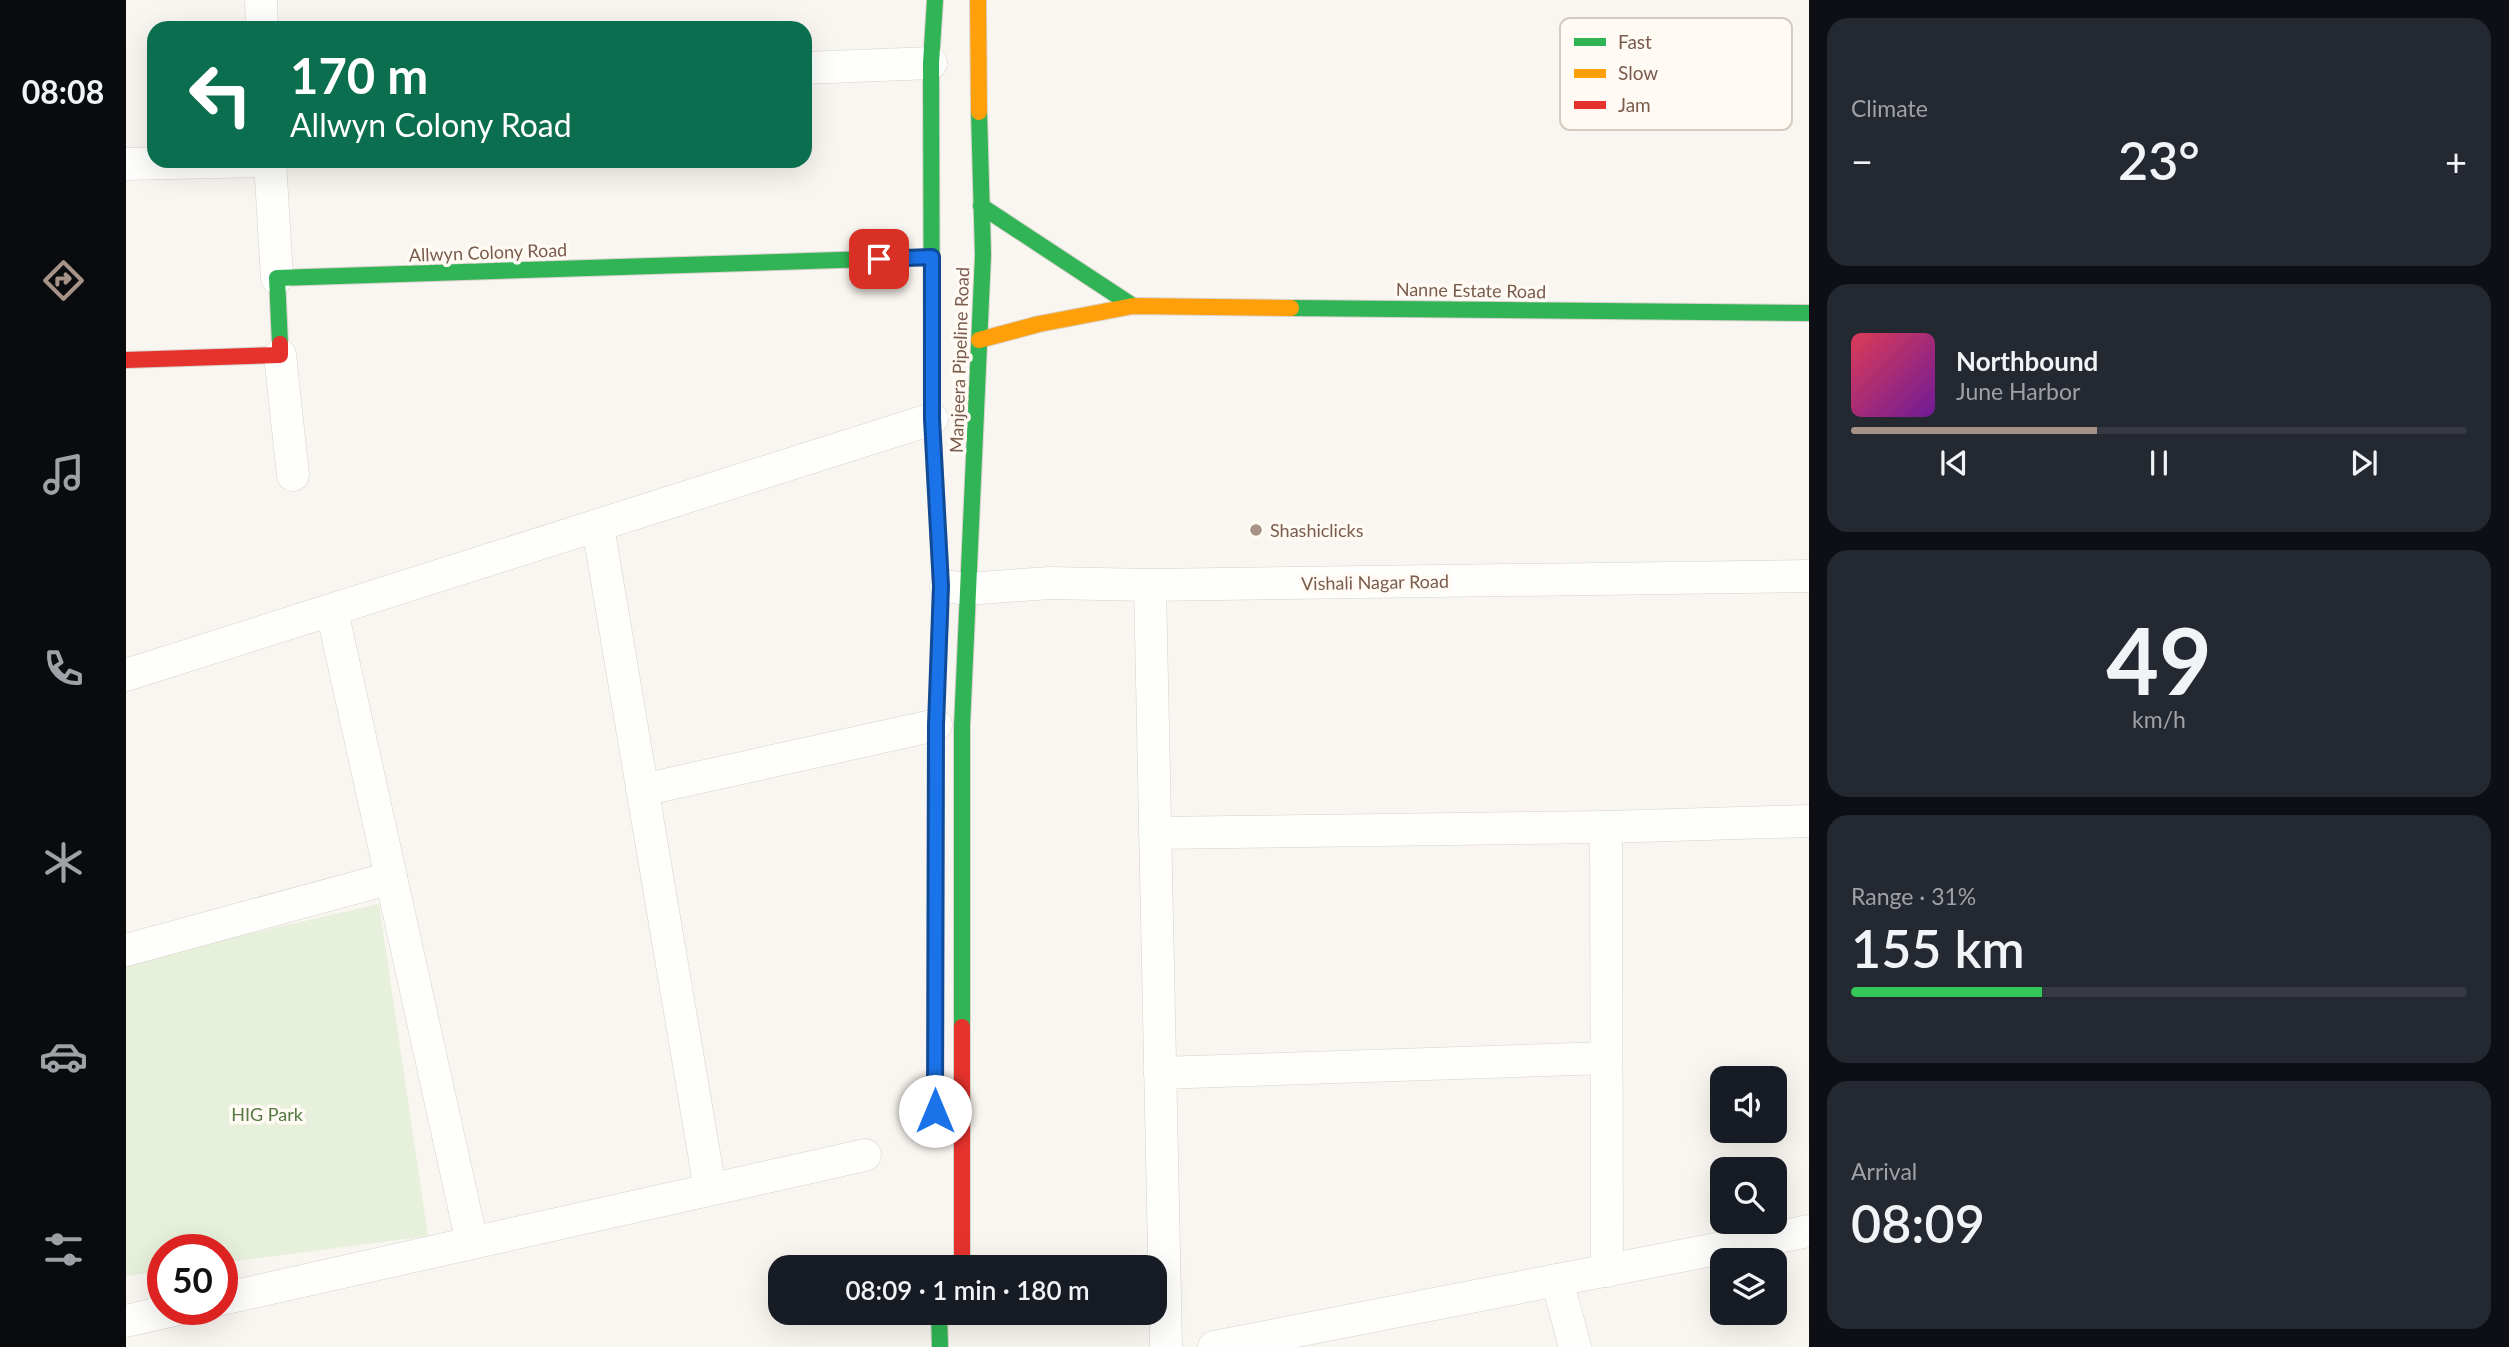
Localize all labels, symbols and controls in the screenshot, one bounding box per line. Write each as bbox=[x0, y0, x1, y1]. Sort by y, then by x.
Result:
legend bbox=[1560, 18, 1792, 130]
text: Fast bbox=[1618, 30, 1652, 53]
text: 170 m bbox=[290, 46, 428, 104]
icon: left bbox=[175, 49, 266, 140]
text: Slow bbox=[1618, 61, 1658, 84]
text: 08:08 bbox=[22, 72, 104, 111]
text: Jam bbox=[1618, 93, 1651, 116]
text: Climate bbox=[1851, 94, 1928, 122]
text: Allwyn Colony Road bbox=[290, 105, 572, 144]
text: 23° bbox=[2118, 129, 2200, 191]
text: − bbox=[1851, 138, 1873, 184]
text: + bbox=[2445, 138, 2467, 184]
pin bbox=[849, 229, 909, 289]
street label: Allwyn Colony Road bbox=[408, 238, 568, 266]
icon: arrive bbox=[860, 240, 898, 278]
icon: directions bbox=[39, 256, 88, 305]
street label: Manjeera Pipeline Road bbox=[945, 267, 973, 453]
street label: Nanne Estate Road bbox=[1396, 278, 1546, 302]
text: Northbound bbox=[1956, 345, 2098, 377]
text: June Harbor bbox=[1956, 377, 2080, 405]
icon: previous bbox=[1935, 444, 1973, 482]
icon: pause bbox=[2140, 444, 2178, 482]
icon: next bbox=[2345, 444, 2383, 482]
icon: music bbox=[39, 450, 88, 499]
place label: Shashiclicks bbox=[1270, 519, 1364, 541]
marker: Shashiclicks bbox=[1248, 522, 1264, 538]
street label: Vishali Nagar Road bbox=[1301, 570, 1449, 594]
text: 49 bbox=[2106, 605, 2212, 714]
icon: phone bbox=[39, 644, 88, 693]
text: km/h bbox=[2132, 705, 2186, 733]
icon: climate bbox=[39, 838, 88, 887]
text: Range · 31% bbox=[1851, 882, 1976, 910]
text: 155 km bbox=[1851, 917, 2025, 979]
icon: car bbox=[39, 1032, 88, 1081]
map controls bbox=[1710, 1066, 1787, 1325]
button: sound bbox=[1710, 1066, 1787, 1143]
position arrow bbox=[898, 1074, 972, 1148]
park label: HIG Park bbox=[231, 1103, 304, 1125]
button: search bbox=[1710, 1157, 1787, 1234]
text: Arrival bbox=[1851, 1157, 1917, 1185]
text: 08:09 bbox=[1851, 1192, 1985, 1254]
icon: filters bbox=[39, 1225, 88, 1274]
speed limit sign: 50 bbox=[147, 1234, 238, 1325]
button: layers bbox=[1710, 1248, 1787, 1325]
text: 08:09 · 1 min · 180 m bbox=[845, 1274, 1090, 1306]

